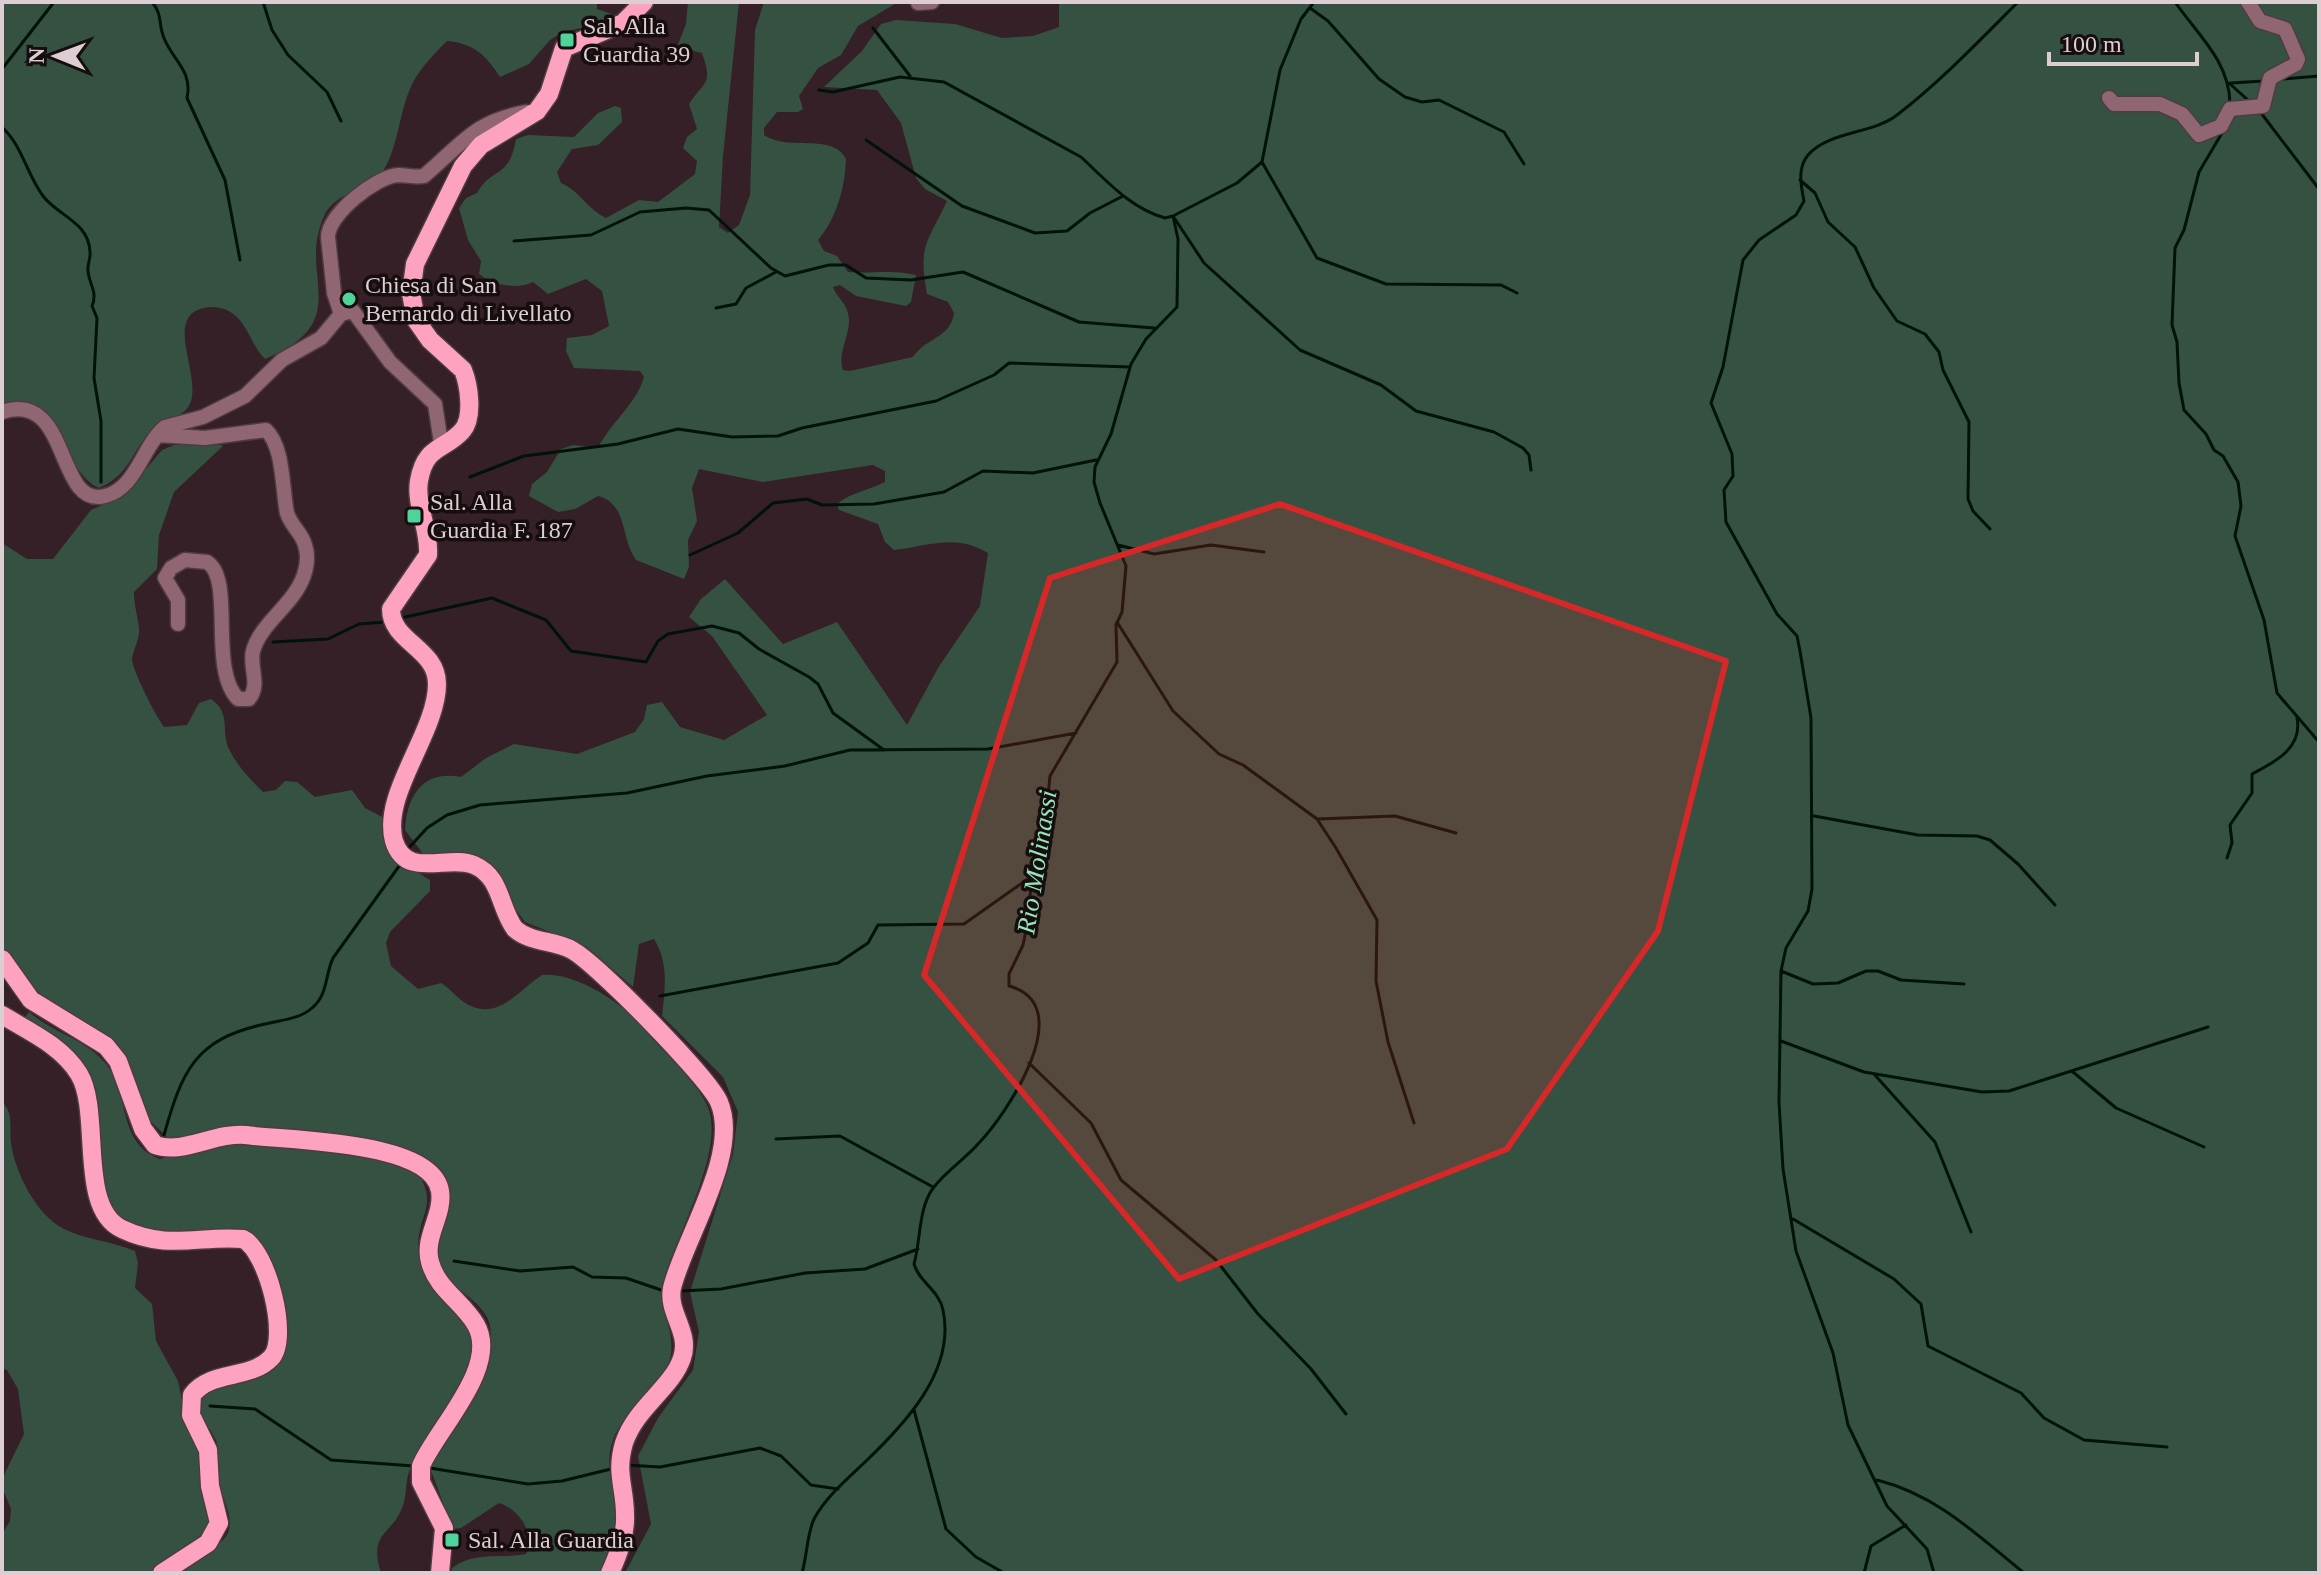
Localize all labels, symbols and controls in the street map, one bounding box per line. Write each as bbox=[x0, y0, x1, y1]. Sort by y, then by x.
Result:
place label: Sal. Alla Guardia 39 bbox=[583, 13, 690, 67]
north arrow bbox=[16, 16, 96, 96]
scale bar bbox=[2049, 16, 2197, 66]
marker: Sal. Alla Guardia 39 bbox=[558, 31, 576, 49]
text: 100 m bbox=[2061, 31, 2122, 57]
text: N bbox=[24, 47, 49, 64]
place label: Chiesa di San Bernardo di Livellato bbox=[365, 272, 572, 326]
marker: Chiesa di San Bernardo di Livellato bbox=[340, 290, 358, 308]
place label: Sal. Alla Guardia F. 187 bbox=[430, 489, 573, 543]
marker: Sal. Alla Guardia F. 187 bbox=[405, 507, 423, 525]
water label: Rio Molinassi bbox=[1011, 788, 1063, 937]
place label: Sal. Alla Guardia bbox=[468, 1527, 634, 1553]
marker: Sal. Alla Guardia bbox=[443, 1531, 461, 1549]

